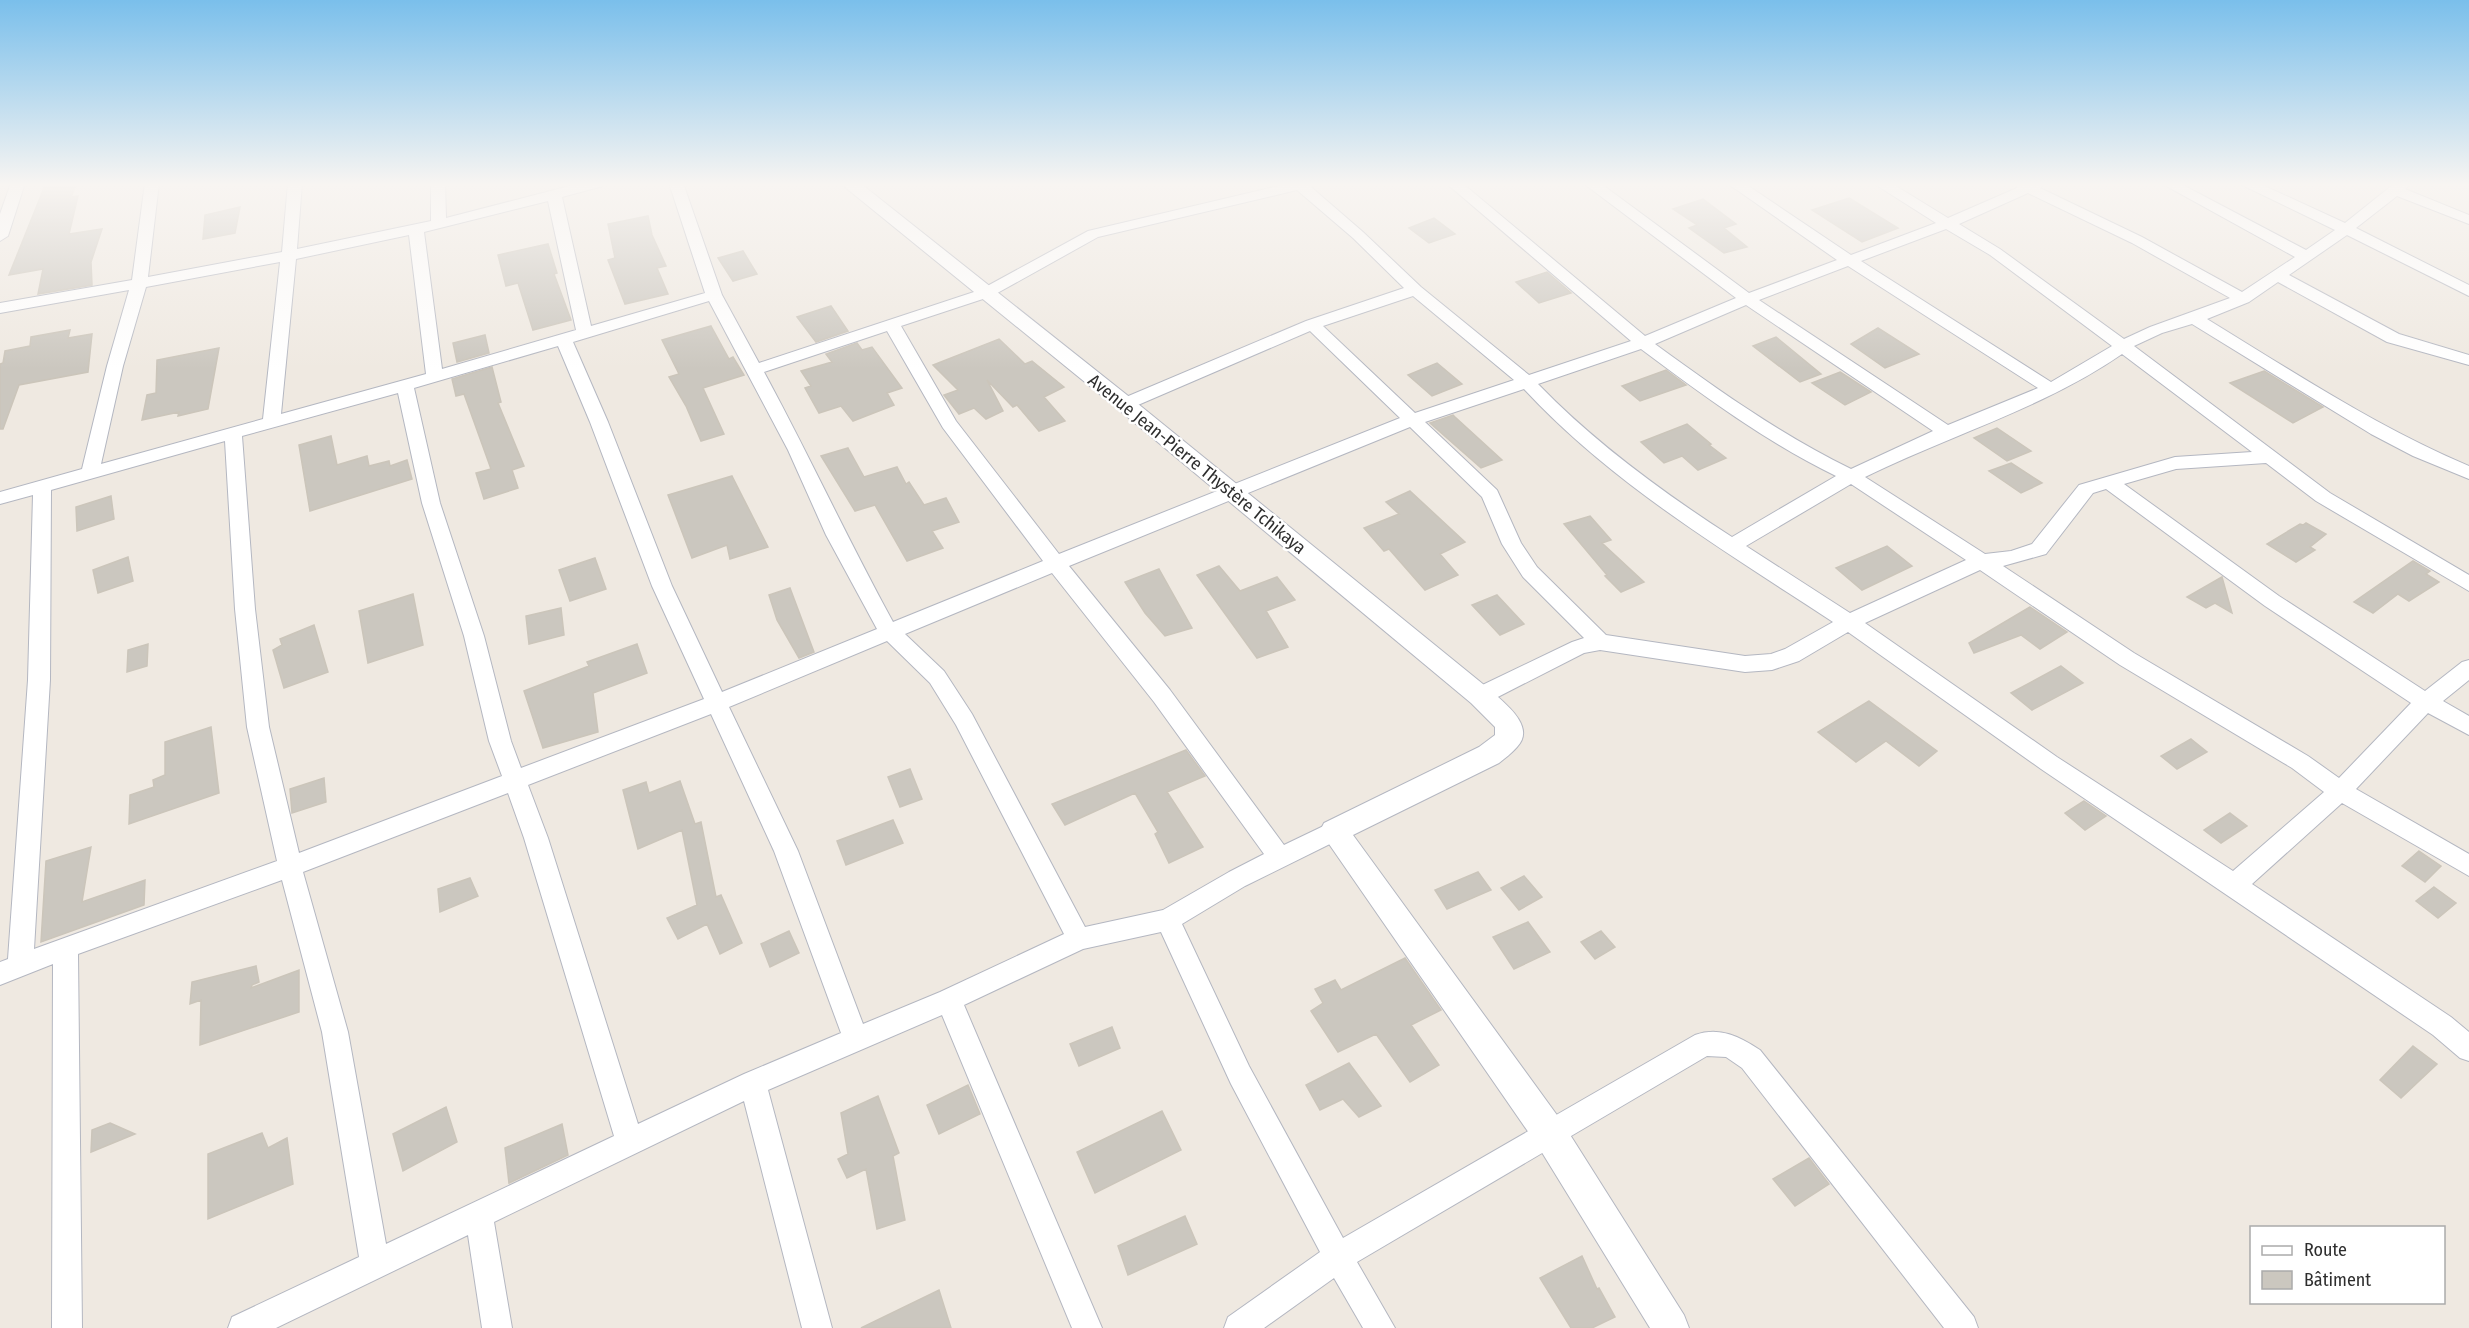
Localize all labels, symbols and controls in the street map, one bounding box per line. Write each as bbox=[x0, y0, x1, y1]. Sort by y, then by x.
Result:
street label: Avenue Jean-Pierre Thystère Tchikaya bbox=[1084, 369, 1311, 559]
legend bbox=[2250, 1226, 2445, 1304]
text: Route bbox=[2304, 1239, 2347, 1261]
text: Bâtiment bbox=[2304, 1269, 2371, 1291]

